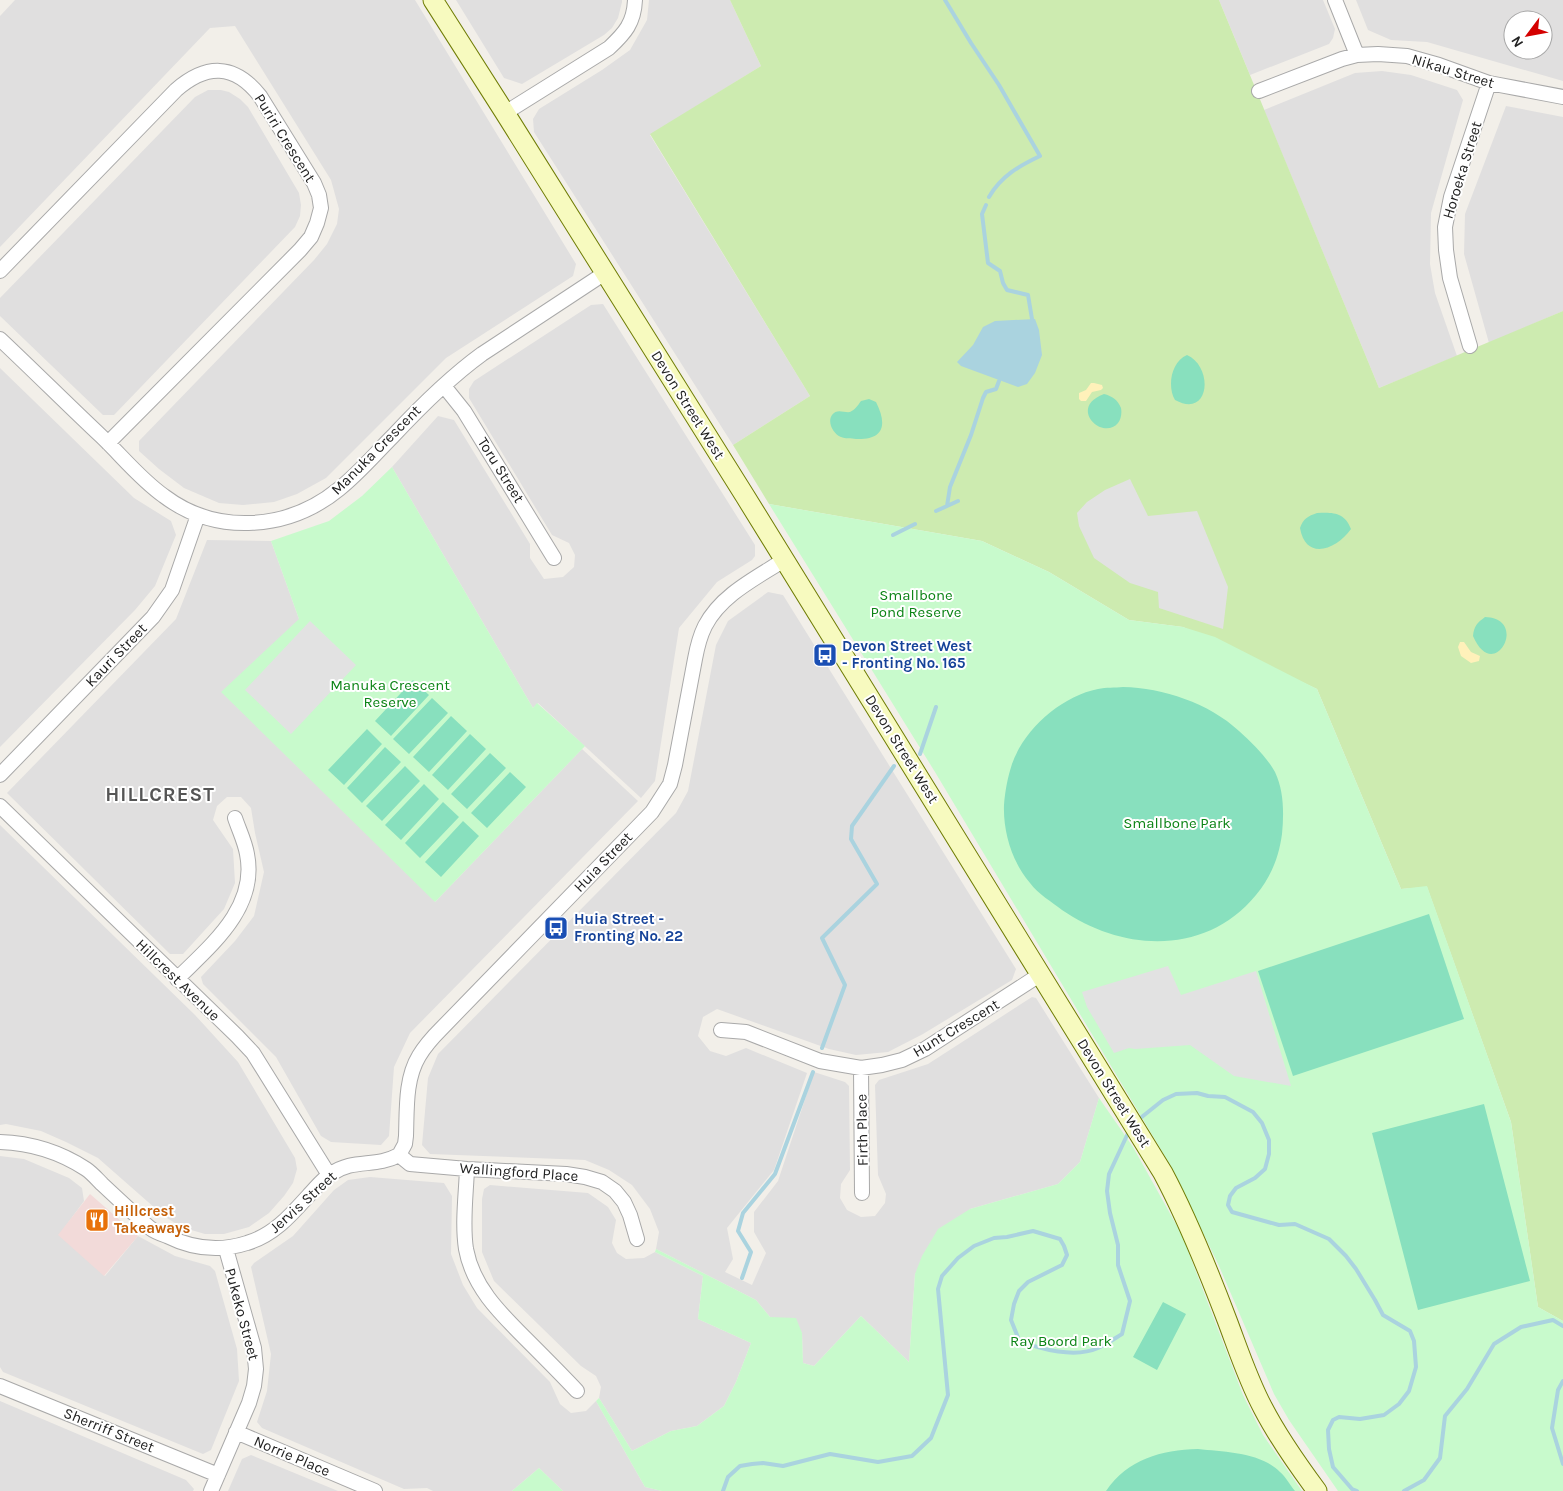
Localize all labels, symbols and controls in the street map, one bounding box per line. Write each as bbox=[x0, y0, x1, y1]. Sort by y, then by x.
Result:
north arrow bbox=[1503, 10, 1553, 60]
text: N bbox=[1508, 33, 1527, 50]
street label: Nikau Street bbox=[1410, 50, 1497, 92]
street label: Puriri Crescent bbox=[251, 90, 320, 186]
street label: Horoeka Street bbox=[1439, 119, 1485, 221]
street label: Devon Street West bbox=[647, 347, 729, 463]
street label: Manuka Crescent bbox=[327, 401, 425, 499]
street label: Toru Street bbox=[474, 434, 528, 506]
park label: Smallbone Pond Reserve bbox=[870, 586, 962, 621]
street label: Kauri Street bbox=[81, 619, 151, 690]
place label: Devon Street West - Fronting No. 165 bbox=[842, 637, 972, 672]
bus stop icon: Devon Street West - Fronting No. 165 bbox=[812, 642, 838, 668]
park label: Manuka Crescent Reserve bbox=[330, 676, 450, 711]
street label: Devon Street West bbox=[861, 691, 943, 807]
district label: HILLCREST bbox=[105, 783, 215, 806]
park label: Smallbone Park bbox=[1123, 814, 1231, 832]
street label: Huia Street bbox=[570, 828, 636, 896]
place label: Huia Street - Fronting No. 22 bbox=[574, 910, 683, 945]
bus stop icon: Huia Street - Fronting No. 22 bbox=[543, 915, 569, 941]
street label: Hillcrest Avenue bbox=[132, 935, 224, 1025]
street label: Hunt Crescent bbox=[909, 995, 1003, 1061]
street label: Devon Street West bbox=[1073, 1035, 1155, 1151]
street label: Firth Place bbox=[852, 1094, 872, 1166]
street label: Wallingford Place bbox=[459, 1159, 579, 1185]
street label: Jervis Street bbox=[266, 1167, 340, 1237]
place label: Hillcrest Takeaways bbox=[114, 1202, 191, 1237]
restaurant icon: Hillcrest Takeaways bbox=[84, 1207, 110, 1233]
street label: Pukeko Street bbox=[221, 1266, 263, 1363]
park label: Ray Boord Park bbox=[1010, 1332, 1112, 1350]
street label: Sherriff Street bbox=[61, 1404, 157, 1456]
street label: Norrie Place bbox=[251, 1432, 333, 1480]

